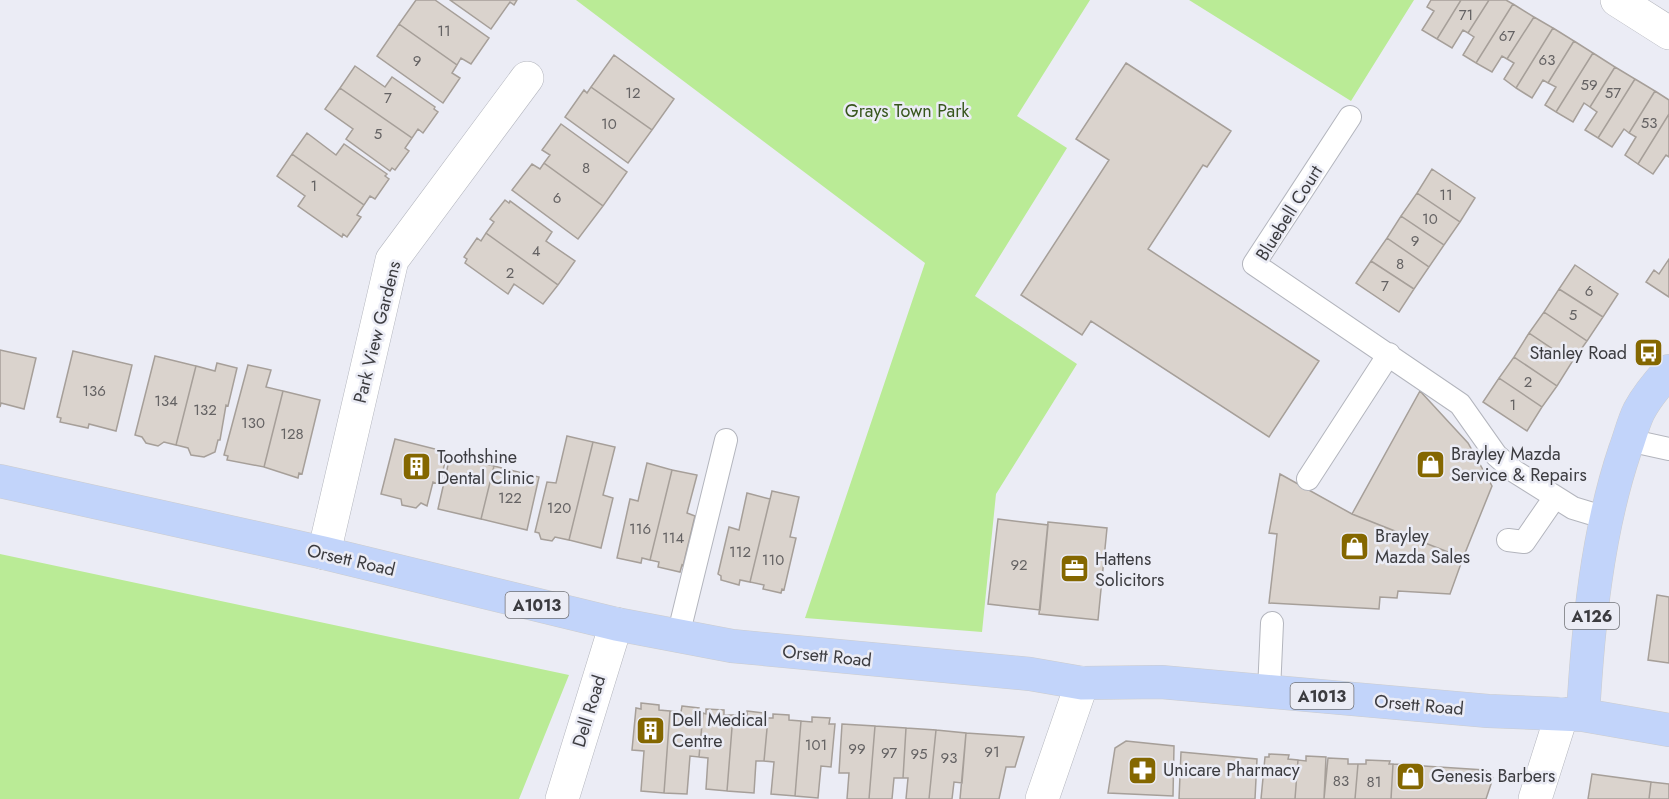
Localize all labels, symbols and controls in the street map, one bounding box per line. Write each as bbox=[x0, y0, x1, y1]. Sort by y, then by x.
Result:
house number: 71 bbox=[1459, 4, 1473, 26]
house number: 11 bbox=[437, 20, 451, 42]
house number: 67 bbox=[1499, 25, 1515, 47]
house number: 63 bbox=[1539, 49, 1555, 71]
house number: 9 bbox=[413, 50, 421, 72]
house number: 59 bbox=[1580, 74, 1598, 96]
house number: 12 bbox=[625, 82, 641, 104]
house number: 57 bbox=[1605, 82, 1621, 104]
house number: 7 bbox=[384, 87, 392, 109]
park label: Grays Town Park bbox=[845, 98, 969, 124]
house number: 53 bbox=[1641, 112, 1657, 134]
house number: 10 bbox=[601, 113, 617, 135]
house number: 5 bbox=[374, 123, 382, 145]
house number: 8 bbox=[582, 157, 590, 179]
street label: Bluebell Court bbox=[1249, 160, 1329, 266]
house number: 1 bbox=[311, 175, 317, 197]
house number: 11 bbox=[1439, 184, 1453, 206]
house number: 6 bbox=[553, 187, 561, 209]
house number: 10 bbox=[1422, 208, 1438, 230]
house number: 9 bbox=[1411, 230, 1419, 252]
house number: 4 bbox=[532, 240, 541, 262]
house number: 8 bbox=[1396, 253, 1404, 275]
street label: Park View Gardens bbox=[347, 258, 407, 406]
house number: 2 bbox=[506, 262, 514, 284]
house number: 7 bbox=[1381, 275, 1389, 297]
house number: 6 bbox=[1585, 280, 1593, 302]
house number: 5 bbox=[1569, 304, 1577, 326]
bus stop icon: Stanley Road bbox=[1632, 337, 1664, 369]
place label: Stanley Road bbox=[1529, 340, 1627, 366]
house number: 2 bbox=[1524, 371, 1532, 393]
house number: 136 bbox=[82, 380, 106, 402]
house number: 134 bbox=[154, 390, 178, 412]
house number: 1 bbox=[1510, 394, 1516, 416]
house number: 132 bbox=[193, 399, 217, 421]
house number: 130 bbox=[241, 412, 265, 434]
house number: 128 bbox=[280, 423, 304, 445]
place label: Brayley Mazda Service & Repairs bbox=[1451, 441, 1587, 488]
place label: Toothshine Dental Clinic bbox=[437, 444, 534, 491]
shop icon: Brayley Mazda Service & Repairs bbox=[1414, 448, 1446, 480]
building icon: Toothshine Dental Clinic bbox=[400, 451, 432, 483]
house number: 122 bbox=[498, 487, 522, 509]
house number: 120 bbox=[547, 497, 571, 519]
house number: 116 bbox=[629, 518, 651, 540]
place label: Brayley Mazda Sales bbox=[1375, 523, 1470, 570]
house number: 114 bbox=[662, 527, 684, 549]
shop icon: Brayley Mazda Sales bbox=[1338, 530, 1370, 562]
street label: Orsett Road bbox=[304, 537, 398, 583]
house number: 112 bbox=[729, 541, 751, 563]
place label: Hattens Solicitors bbox=[1095, 546, 1164, 593]
house number: 110 bbox=[762, 549, 784, 571]
office icon: Hattens Solicitors bbox=[1058, 553, 1090, 585]
house number: 92 bbox=[1010, 554, 1028, 576]
road number: A1013 bbox=[506, 592, 568, 618]
road number: A126 bbox=[1565, 603, 1619, 629]
street label: Orsett Road bbox=[781, 638, 873, 674]
street label: Dell Road bbox=[566, 672, 612, 750]
road number: A1013 bbox=[1290, 683, 1354, 709]
street label: Orsett Road bbox=[1373, 688, 1465, 722]
place label: Dell Medical Centre bbox=[672, 707, 767, 754]
building icon: Dell Medical Centre bbox=[635, 714, 667, 746]
house number: 101 bbox=[805, 734, 827, 756]
house number: 99 bbox=[848, 738, 866, 760]
house number: 91 bbox=[984, 741, 1000, 763]
house number: 97 bbox=[881, 742, 897, 764]
house number: 95 bbox=[910, 743, 928, 765]
house number: 93 bbox=[941, 747, 957, 769]
pharmacy icon: Unicare Pharmacy bbox=[1126, 754, 1158, 786]
place label: Unicare Pharmacy bbox=[1163, 757, 1300, 783]
shop icon: Genesis Barbers bbox=[1394, 760, 1426, 792]
place label: Genesis Barbers bbox=[1431, 763, 1555, 789]
house number: 83 bbox=[1333, 770, 1349, 792]
house number: 81 bbox=[1367, 771, 1381, 793]

